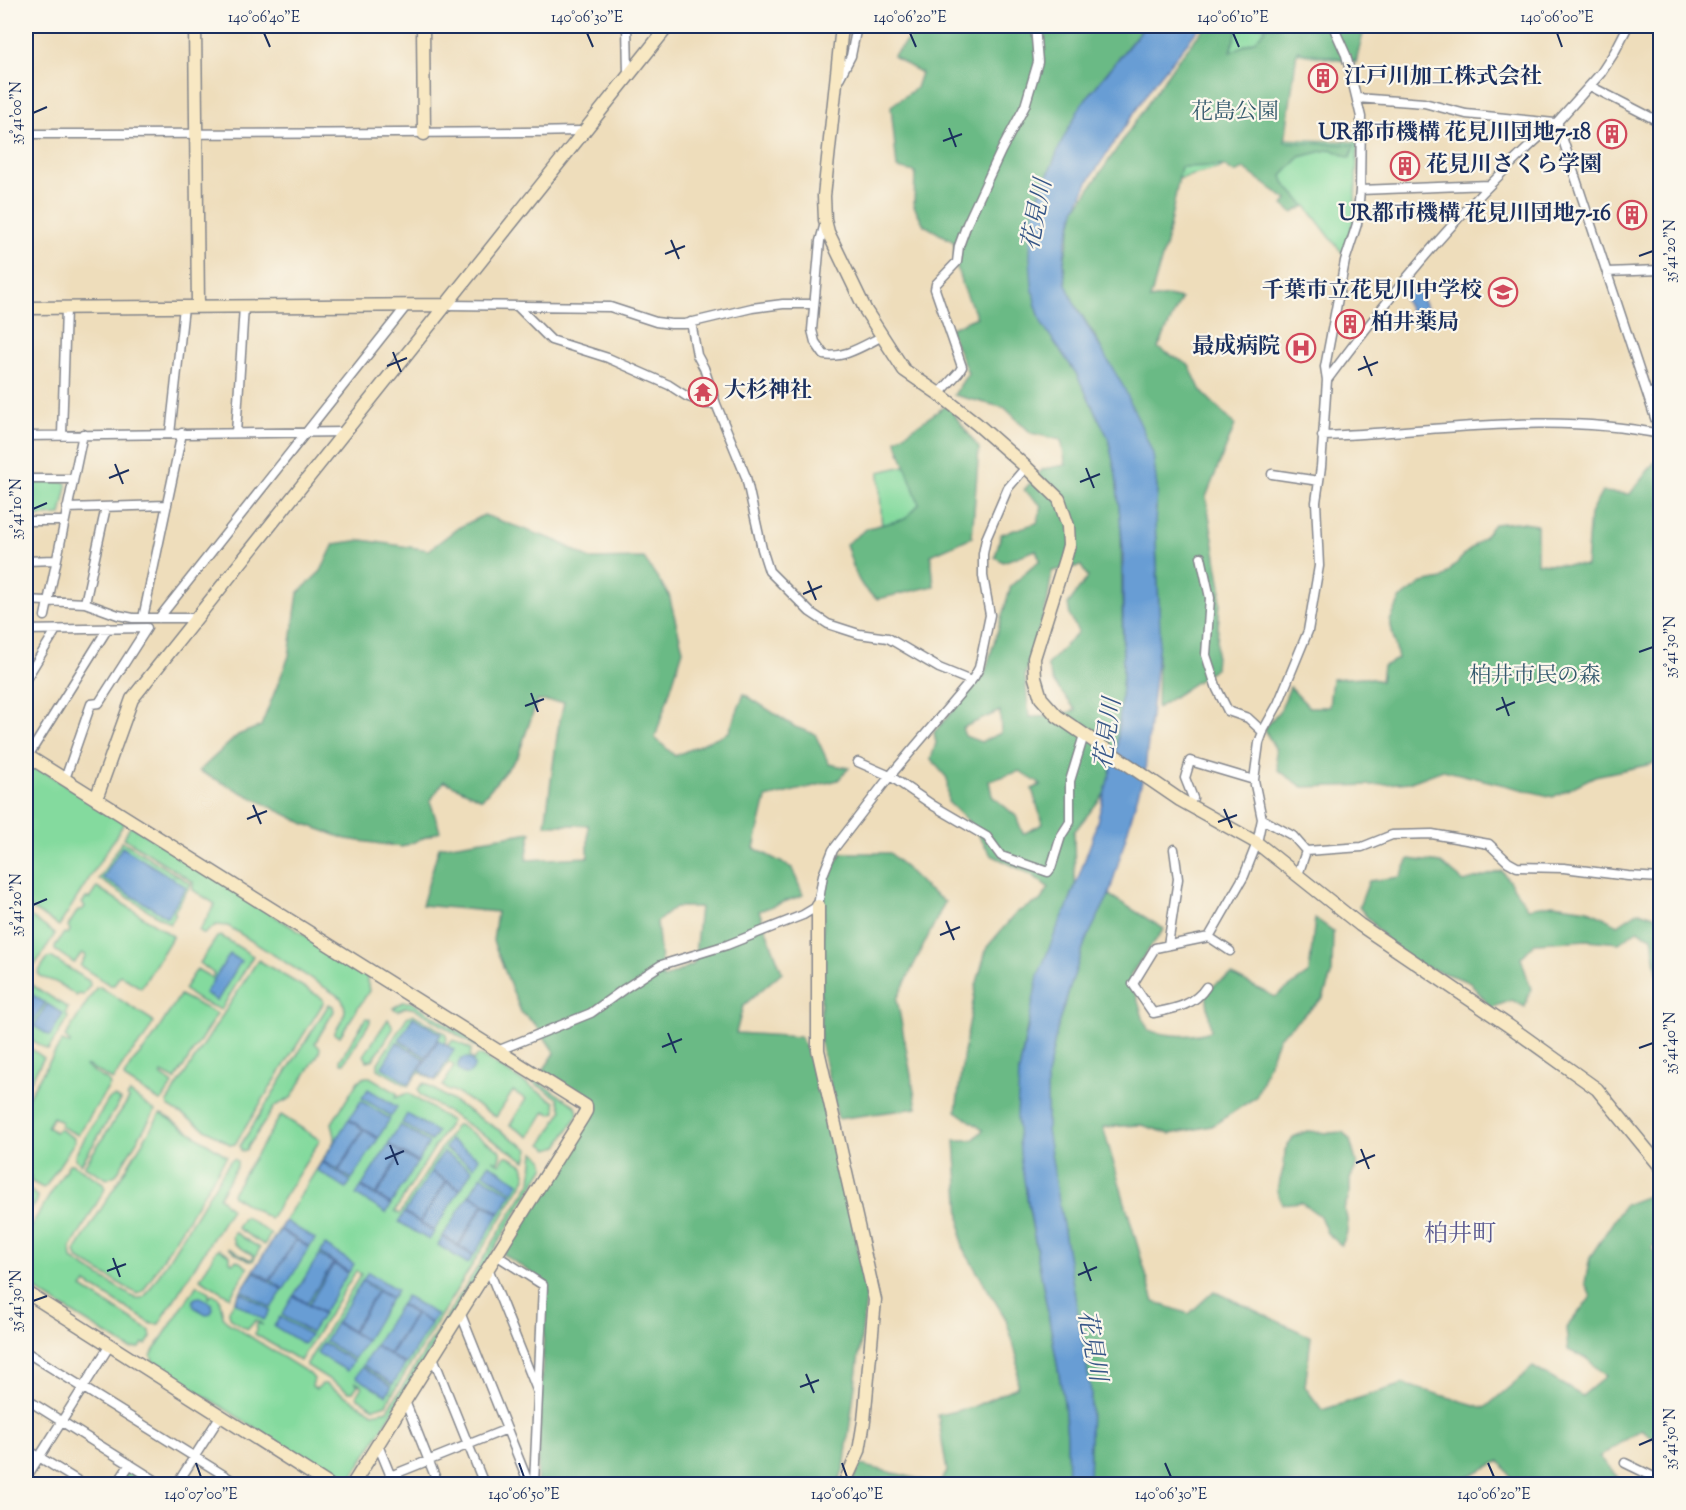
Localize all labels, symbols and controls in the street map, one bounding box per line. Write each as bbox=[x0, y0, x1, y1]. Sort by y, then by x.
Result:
text: 140°06'40"E bbox=[228, 8, 300, 29]
text: 140°06'30"E bbox=[551, 8, 623, 29]
text: 140°06'20"E bbox=[874, 8, 946, 29]
text: 140°06'10"E bbox=[1197, 8, 1269, 29]
text: 140°06'00"E bbox=[1520, 8, 1594, 29]
building icon: 江戸川加工株式会社 bbox=[1307, 62, 1339, 94]
place label: 江戸川加工株式会社 bbox=[1344, 62, 1542, 94]
text: 35°41'00"N bbox=[7, 81, 28, 145]
park label: 花島公園 bbox=[1191, 97, 1279, 129]
place label: UR都市機構 花見川団地7-18 bbox=[1318, 118, 1591, 150]
building icon: UR都市機構 花見川団地7-18 bbox=[1596, 118, 1628, 150]
building icon: 花見川さくら学園 bbox=[1389, 150, 1421, 182]
place label: 花見川さくら学園 bbox=[1426, 150, 1602, 182]
water label: 花見川 bbox=[1014, 173, 1062, 254]
place label: UR都市機構 花見川団地7-16 bbox=[1338, 199, 1611, 231]
building icon: UR都市機構 花見川団地7-16 bbox=[1616, 199, 1648, 231]
text: 35°41'20"N bbox=[1661, 219, 1682, 283]
place label: 千葉市立花見川中学校 bbox=[1262, 276, 1482, 308]
school or university icon: 千葉市立花見川中学校 bbox=[1487, 276, 1519, 308]
building icon: 柏井薬局 bbox=[1334, 308, 1366, 340]
place label: 柏井薬局 bbox=[1371, 308, 1459, 340]
place label: 最成病院 bbox=[1192, 332, 1280, 364]
hospital icon: 最成病院 bbox=[1285, 332, 1317, 364]
temple icon: 大杉神社 bbox=[687, 376, 719, 408]
place label: 大杉神社 bbox=[724, 376, 812, 408]
text: 35°41'10"N bbox=[7, 478, 28, 540]
text: 35°41'30"N bbox=[1661, 616, 1682, 678]
park label: 柏井市民の森 bbox=[1469, 661, 1601, 693]
water label: 花見川 bbox=[1087, 693, 1131, 772]
text: 35°41'20"N bbox=[7, 873, 28, 937]
text: 35°41'40"N bbox=[1661, 1012, 1682, 1074]
district label: 柏井町 bbox=[1424, 1218, 1496, 1252]
text: 35°41'30"N bbox=[7, 1270, 28, 1332]
water label: 花見川 bbox=[1068, 1308, 1115, 1387]
text: 35°41'50"N bbox=[1661, 1408, 1682, 1470]
text: 140°07'00"E bbox=[164, 1485, 238, 1506]
text: 140°06'50"E bbox=[488, 1485, 560, 1506]
text: 140°06'40"E bbox=[811, 1485, 883, 1506]
text: 140°06'30"E bbox=[1135, 1485, 1207, 1506]
text: 140°06'20"E bbox=[1458, 1485, 1530, 1506]

